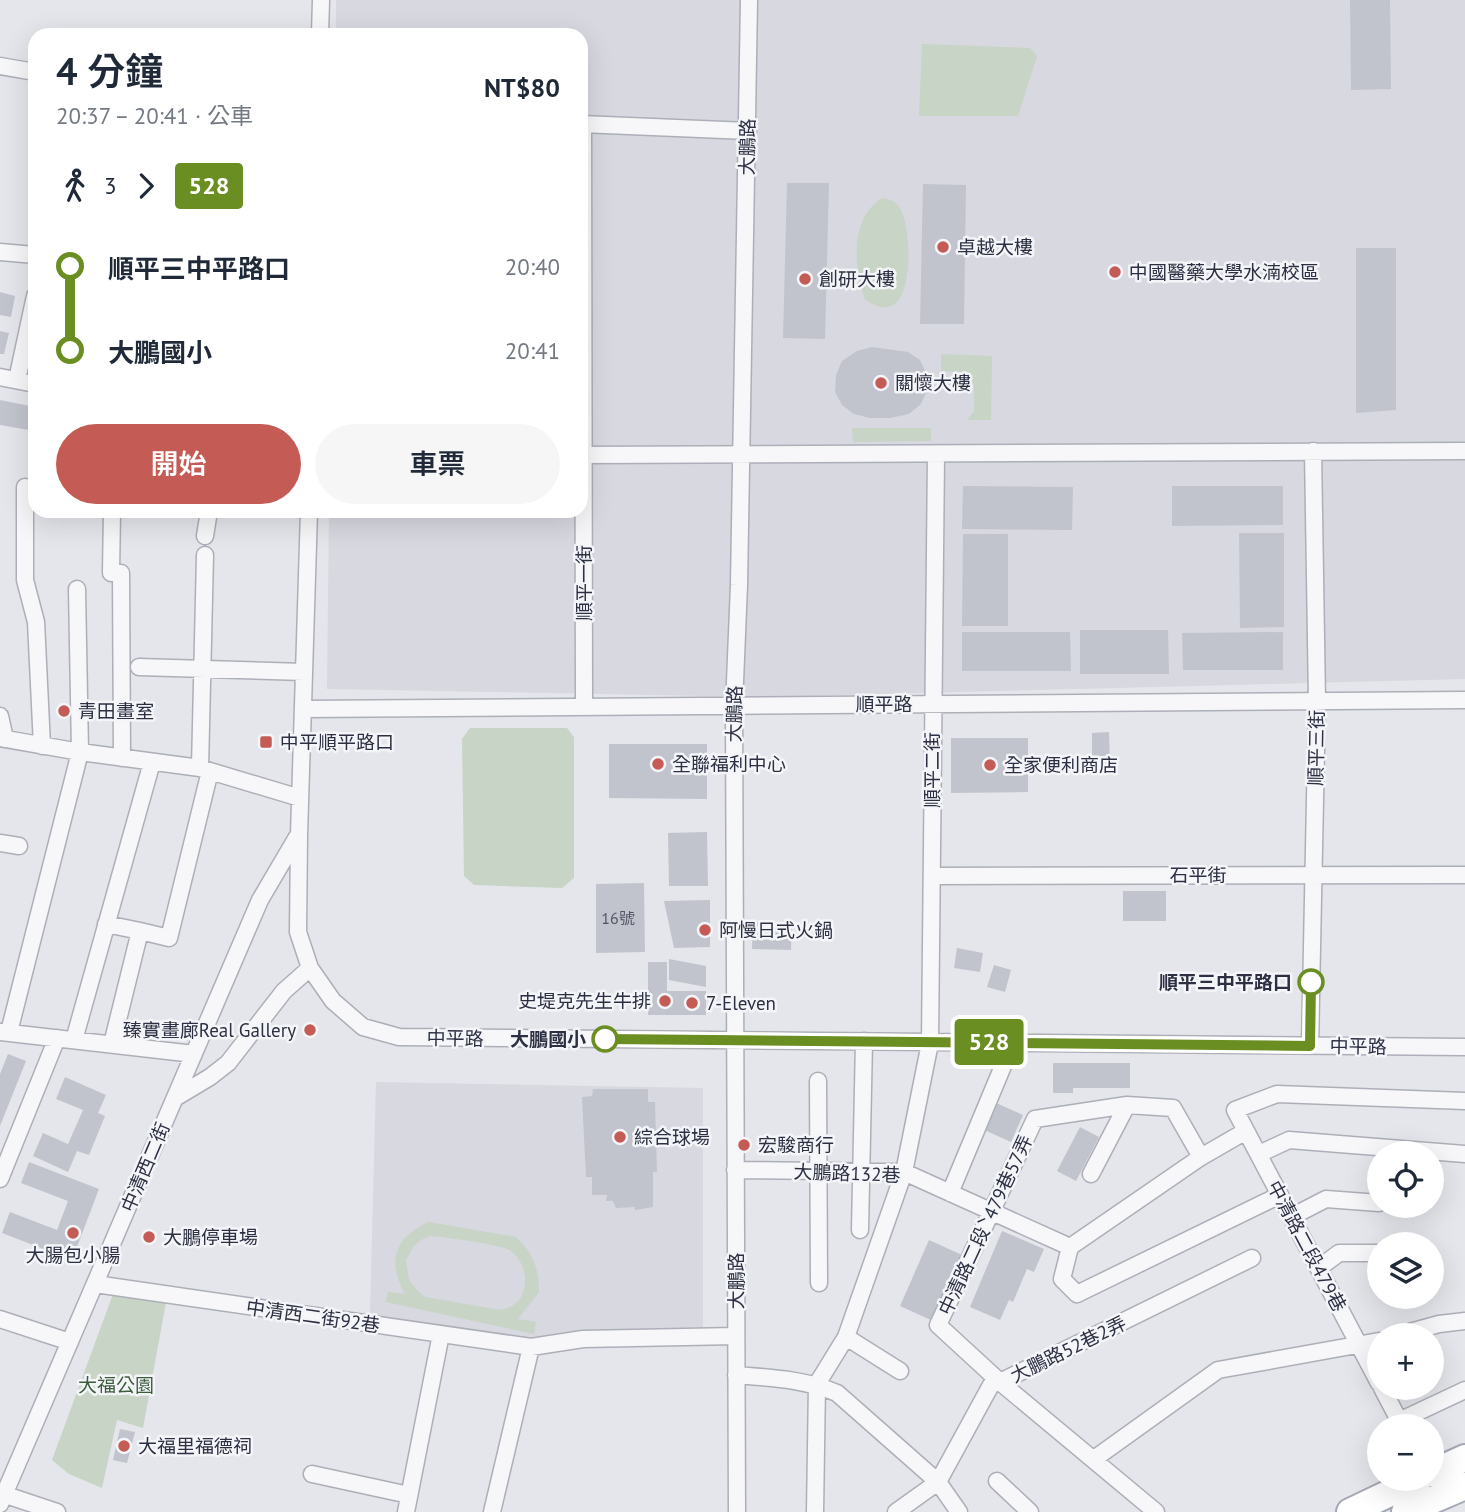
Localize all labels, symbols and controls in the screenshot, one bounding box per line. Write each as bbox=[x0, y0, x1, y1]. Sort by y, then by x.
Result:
text: 4 分鐘 bbox=[56, 46, 163, 95]
text: NT$80 bbox=[484, 71, 560, 104]
text: 20:37 – 20:41 · 公車 bbox=[56, 101, 253, 130]
street label: 大鵬路 bbox=[735, 118, 759, 176]
icon: walk bbox=[56, 167, 94, 205]
icon: forward bbox=[127, 167, 165, 205]
text: 528 bbox=[189, 170, 229, 201]
text: 3 bbox=[104, 171, 117, 200]
place label: 卓越大樓 bbox=[957, 235, 1033, 259]
marker: 卓越大樓 bbox=[935, 239, 951, 255]
text: 順平三中平路口 bbox=[108, 252, 290, 285]
text: 20:40 bbox=[505, 252, 560, 281]
place label: 中國醫藥大學水湳校區 bbox=[1129, 260, 1319, 284]
marker: 中國醫藥大學水湳校區 bbox=[1107, 264, 1123, 280]
place label: 創研大樓 bbox=[819, 267, 895, 291]
marker: 創研大樓 bbox=[797, 271, 813, 287]
text: 大鵬國小 bbox=[108, 336, 212, 369]
text: 20:41 bbox=[505, 336, 560, 365]
place label: 關懷大樓 bbox=[895, 371, 971, 395]
marker: 關懷大樓 bbox=[873, 375, 889, 391]
button: 開始 bbox=[56, 424, 301, 504]
button: 車票 bbox=[315, 424, 560, 504]
street label: 順平一街 bbox=[572, 545, 596, 621]
street label: 大鵬路 bbox=[722, 685, 746, 743]
street label: 順平路 bbox=[855, 692, 913, 716]
place label: 青田畫室 bbox=[78, 699, 154, 723]
marker: 青田畫室 bbox=[56, 703, 72, 719]
street label: 順平三街 bbox=[1303, 710, 1329, 786]
place label: 中平順平路口 bbox=[280, 730, 394, 754]
street label: 順平二街 bbox=[920, 732, 944, 808]
marker: 中平順平路口 bbox=[258, 734, 274, 750]
place label: 全聯福利中心 bbox=[672, 752, 786, 776]
place label: 全家便利商店 bbox=[1004, 753, 1118, 777]
marker: 全聯福利中心 bbox=[650, 756, 666, 772]
marker: 全家便利商店 bbox=[982, 757, 998, 773]
street label: 石平街 bbox=[1169, 863, 1227, 887]
house number: 16號 bbox=[601, 908, 635, 928]
place label: 阿慢日式火鍋 bbox=[719, 918, 833, 942]
marker: 阿慢日式火鍋 bbox=[697, 922, 713, 938]
marker: 順平三中平路口 bbox=[1298, 969, 1324, 995]
place label: 順平三中平路口 bbox=[1159, 970, 1292, 994]
place label: 史堤克先生牛排 bbox=[518, 989, 651, 1013]
place label: 7-Eleven bbox=[706, 991, 776, 1015]
marker: 史堤克先生牛排 bbox=[657, 993, 673, 1009]
marker: 7-Eleven bbox=[684, 995, 700, 1011]
place label: 臻實畫廊Real Gallery bbox=[123, 1018, 296, 1042]
line badge: 528 bbox=[949, 1019, 1029, 1065]
marker: 臻實畫廊Real Gallery bbox=[302, 1022, 318, 1038]
street label: 中平路 bbox=[426, 1026, 484, 1050]
marker: 大鵬國小 bbox=[592, 1026, 618, 1052]
text: 528 bbox=[969, 1026, 1009, 1057]
place label: 大鵬國小 bbox=[510, 1027, 586, 1051]
street label: 中平路 bbox=[1329, 1034, 1387, 1058]
street label: 中清西二街 bbox=[115, 1119, 175, 1215]
place label: 綜合球場 bbox=[634, 1125, 710, 1149]
marker: 綜合球場 bbox=[612, 1129, 628, 1145]
street label: 中清路二段ˋ479巷57弄 bbox=[933, 1131, 1037, 1319]
place label: 宏駿商行 bbox=[758, 1133, 834, 1157]
marker: 宏駿商行 bbox=[736, 1137, 752, 1153]
map controls bbox=[1367, 1141, 1444, 1491]
button: locate bbox=[1367, 1141, 1444, 1218]
street label: 大鵬路132巷 bbox=[793, 1159, 901, 1187]
street label: 中清路二段479巷 bbox=[1262, 1176, 1352, 1316]
marker: 大腸包小腸 bbox=[65, 1225, 81, 1241]
place label: 大鵬停車場 bbox=[163, 1225, 258, 1249]
marker: 大鵬停車場 bbox=[141, 1229, 157, 1245]
button: layers bbox=[1367, 1232, 1444, 1309]
place label: 大腸包小腸 bbox=[25, 1243, 121, 1267]
street label: 大鵬路 bbox=[724, 1252, 748, 1310]
street label: 中清西二街92巷 bbox=[245, 1295, 381, 1337]
street label: 大鵬路52巷2弄 bbox=[1006, 1311, 1130, 1387]
button: + bbox=[1367, 1323, 1444, 1400]
park label: 大福公園 bbox=[78, 1373, 154, 1397]
button: − bbox=[1367, 1414, 1444, 1491]
place label: 大福里福德祠 bbox=[138, 1434, 252, 1458]
marker: 大福里福德祠 bbox=[116, 1438, 132, 1454]

